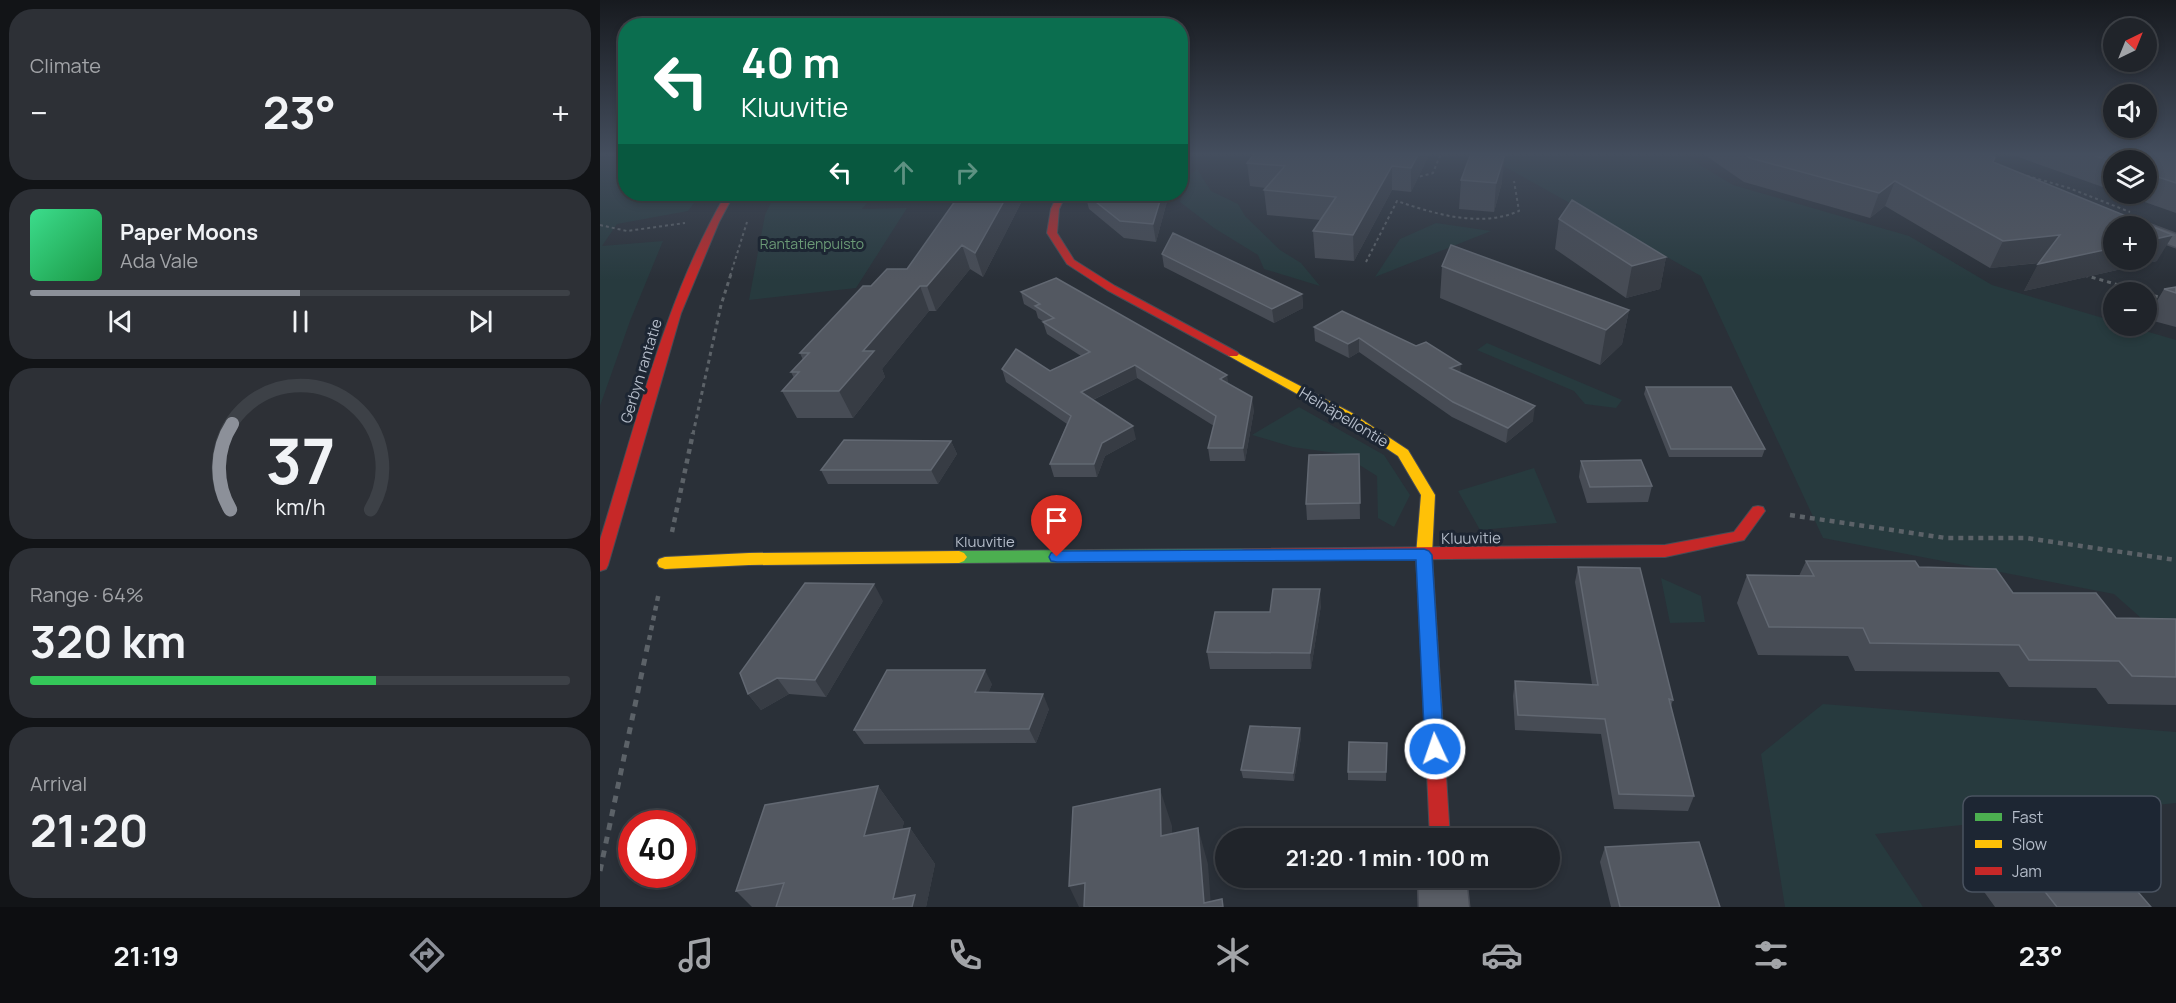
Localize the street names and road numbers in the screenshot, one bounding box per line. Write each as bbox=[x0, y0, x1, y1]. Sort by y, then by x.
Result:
street label: Gerbyn rantatie bbox=[615, 316, 667, 426]
street label: Heinäpellontie bbox=[1296, 382, 1393, 452]
street label: Kluuvitie bbox=[1441, 527, 1501, 549]
street label: Kluuvitie bbox=[955, 531, 1015, 552]

